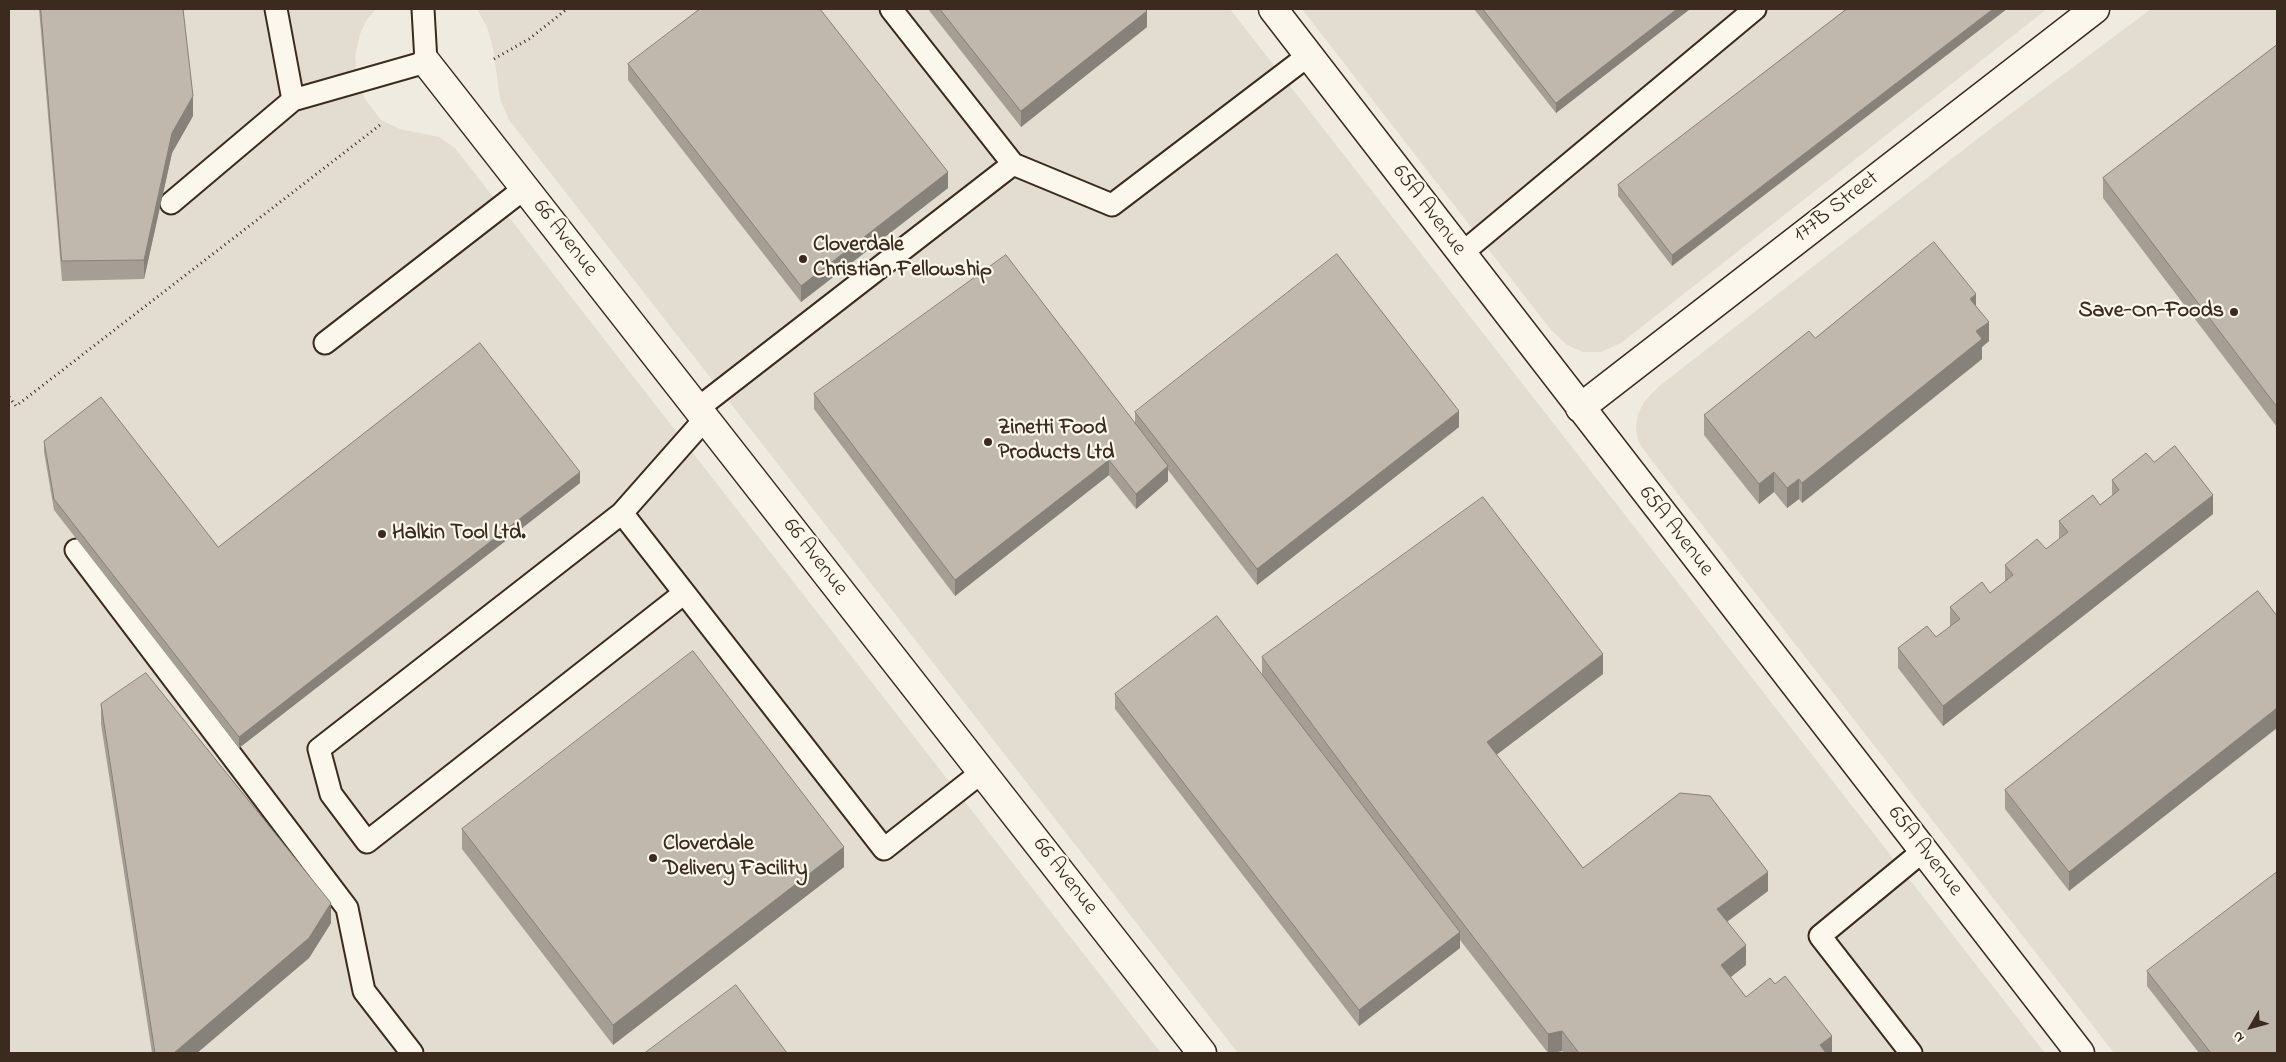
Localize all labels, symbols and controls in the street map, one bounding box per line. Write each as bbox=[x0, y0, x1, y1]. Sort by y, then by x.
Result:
street label: 65A Avenue bbox=[1385, 160, 1471, 262]
street label: 177B Street bbox=[1789, 167, 1885, 249]
street label: 66 Avenue bbox=[526, 195, 602, 283]
place label: Cloverdale Christian Fellowship bbox=[813, 233, 992, 284]
marker: Cloverdale Christian Fellowship bbox=[797, 253, 809, 265]
place label: Save-On-Foods bbox=[2078, 299, 2224, 325]
marker: Save-On-Foods bbox=[2228, 306, 2240, 318]
place label: Zinetti Food Products Ltd bbox=[998, 416, 1114, 468]
marker: Zinetti Food Products Ltd bbox=[982, 436, 994, 448]
street label: 65A Avenue bbox=[1632, 482, 1718, 582]
street label: 66 Avenue bbox=[776, 514, 852, 602]
place label: Halkin Tool Ltd. bbox=[392, 521, 526, 547]
marker: Halkin Tool Ltd. bbox=[376, 528, 388, 540]
street label: 65A Avenue bbox=[1881, 802, 1967, 902]
place label: Cloverdale Delivery Facility bbox=[663, 832, 807, 884]
street label: 66 Avenue bbox=[1026, 833, 1102, 921]
marker: Cloverdale Delivery Facility bbox=[647, 852, 659, 864]
north arrow bbox=[2226, 1002, 2276, 1052]
text: N bbox=[2228, 1026, 2250, 1047]

